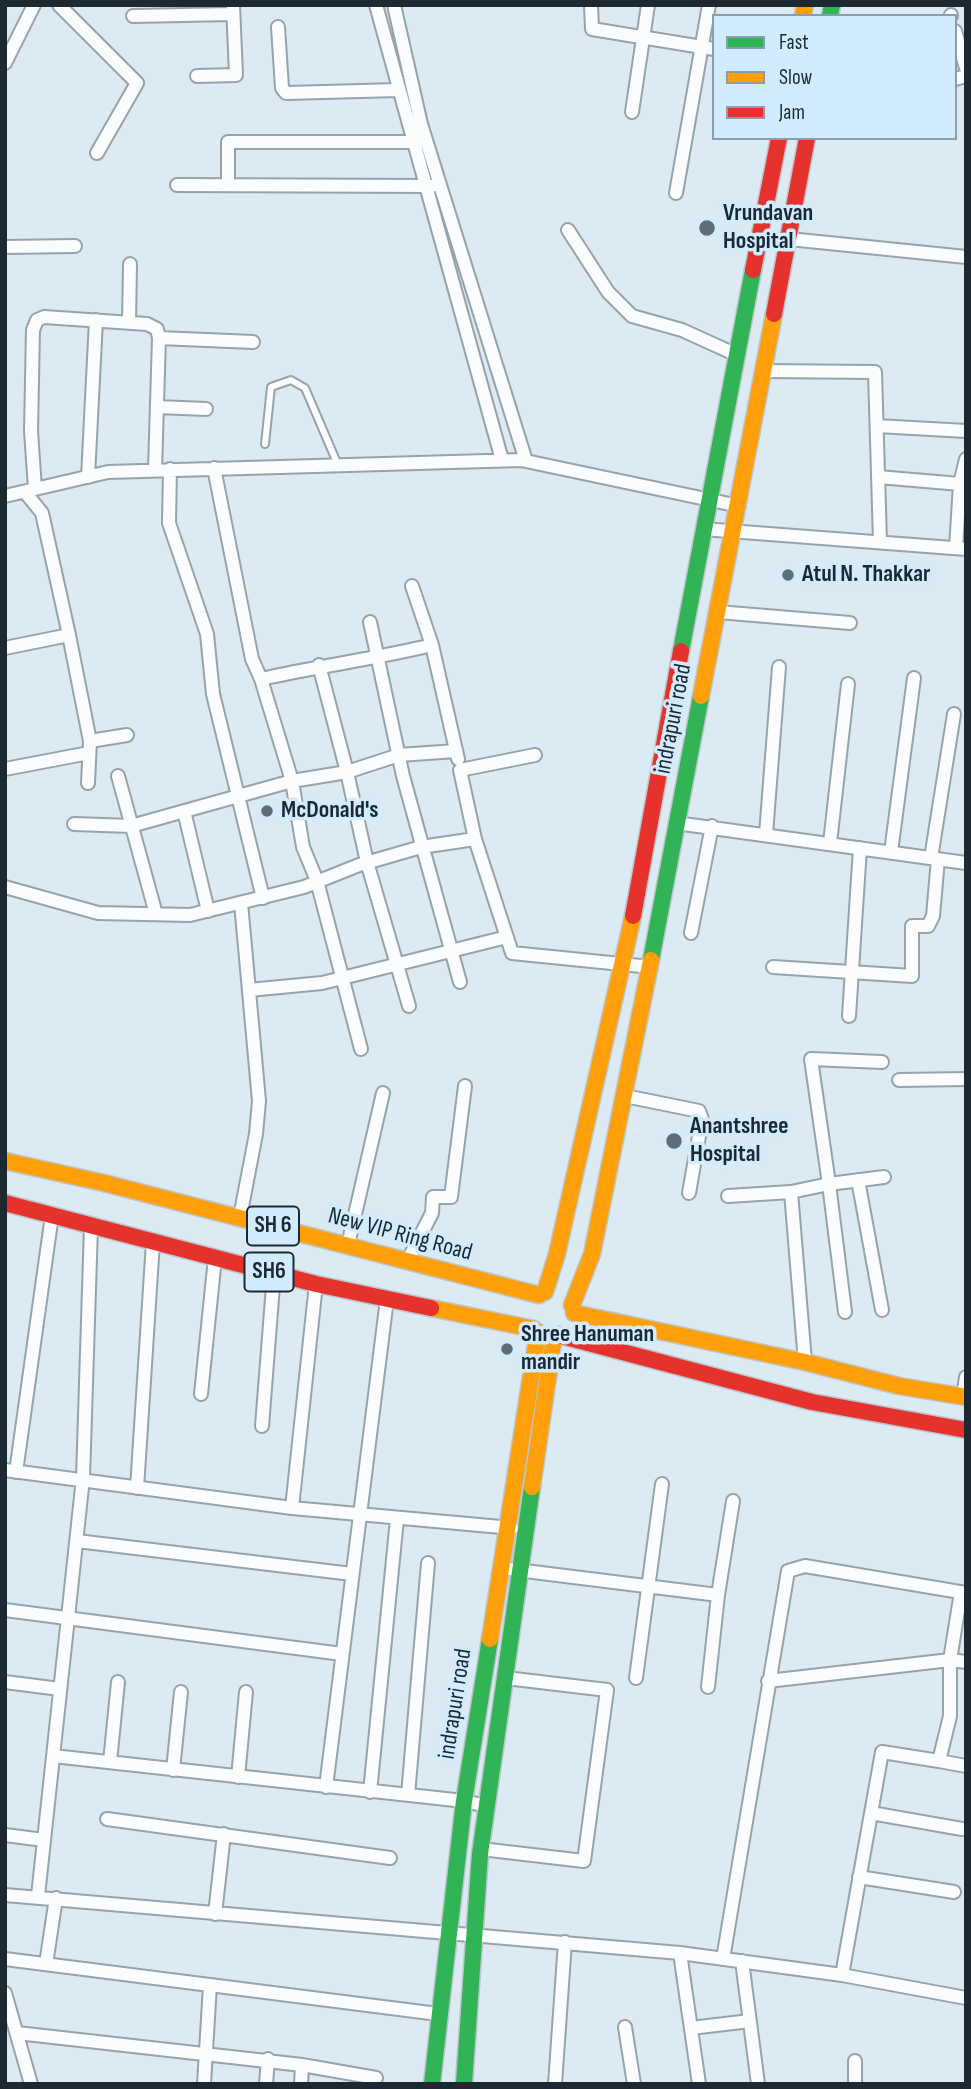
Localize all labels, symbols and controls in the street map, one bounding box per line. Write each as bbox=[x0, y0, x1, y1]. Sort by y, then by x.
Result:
legend bbox=[712, 14, 957, 140]
text: Fast bbox=[779, 30, 809, 55]
text: Slow bbox=[779, 65, 812, 90]
text: Jam bbox=[779, 100, 805, 125]
place label: Vrundavan Hospital bbox=[723, 200, 813, 256]
marker: Vrundavan Hospital bbox=[697, 218, 717, 238]
place label: Atul N. Thakkar bbox=[802, 561, 930, 589]
marker: Atul N. Thakkar bbox=[780, 567, 796, 583]
street label: indrapuri road bbox=[649, 662, 699, 776]
place label: McDonald's bbox=[281, 797, 379, 825]
marker: McDonald's bbox=[259, 803, 275, 819]
place label: Anantshree Hospital bbox=[690, 1113, 789, 1169]
marker: Anantshree Hospital bbox=[664, 1131, 684, 1151]
street label: New VIP Ring Road bbox=[325, 1202, 475, 1268]
road number: SH 6 bbox=[247, 1206, 299, 1246]
road number: SH6 bbox=[244, 1252, 294, 1292]
place label: Shree Hanuman mandir bbox=[521, 1321, 654, 1377]
marker: Shree Hanuman mandir bbox=[499, 1341, 515, 1357]
street label: indrapuri road bbox=[433, 1647, 479, 1761]

